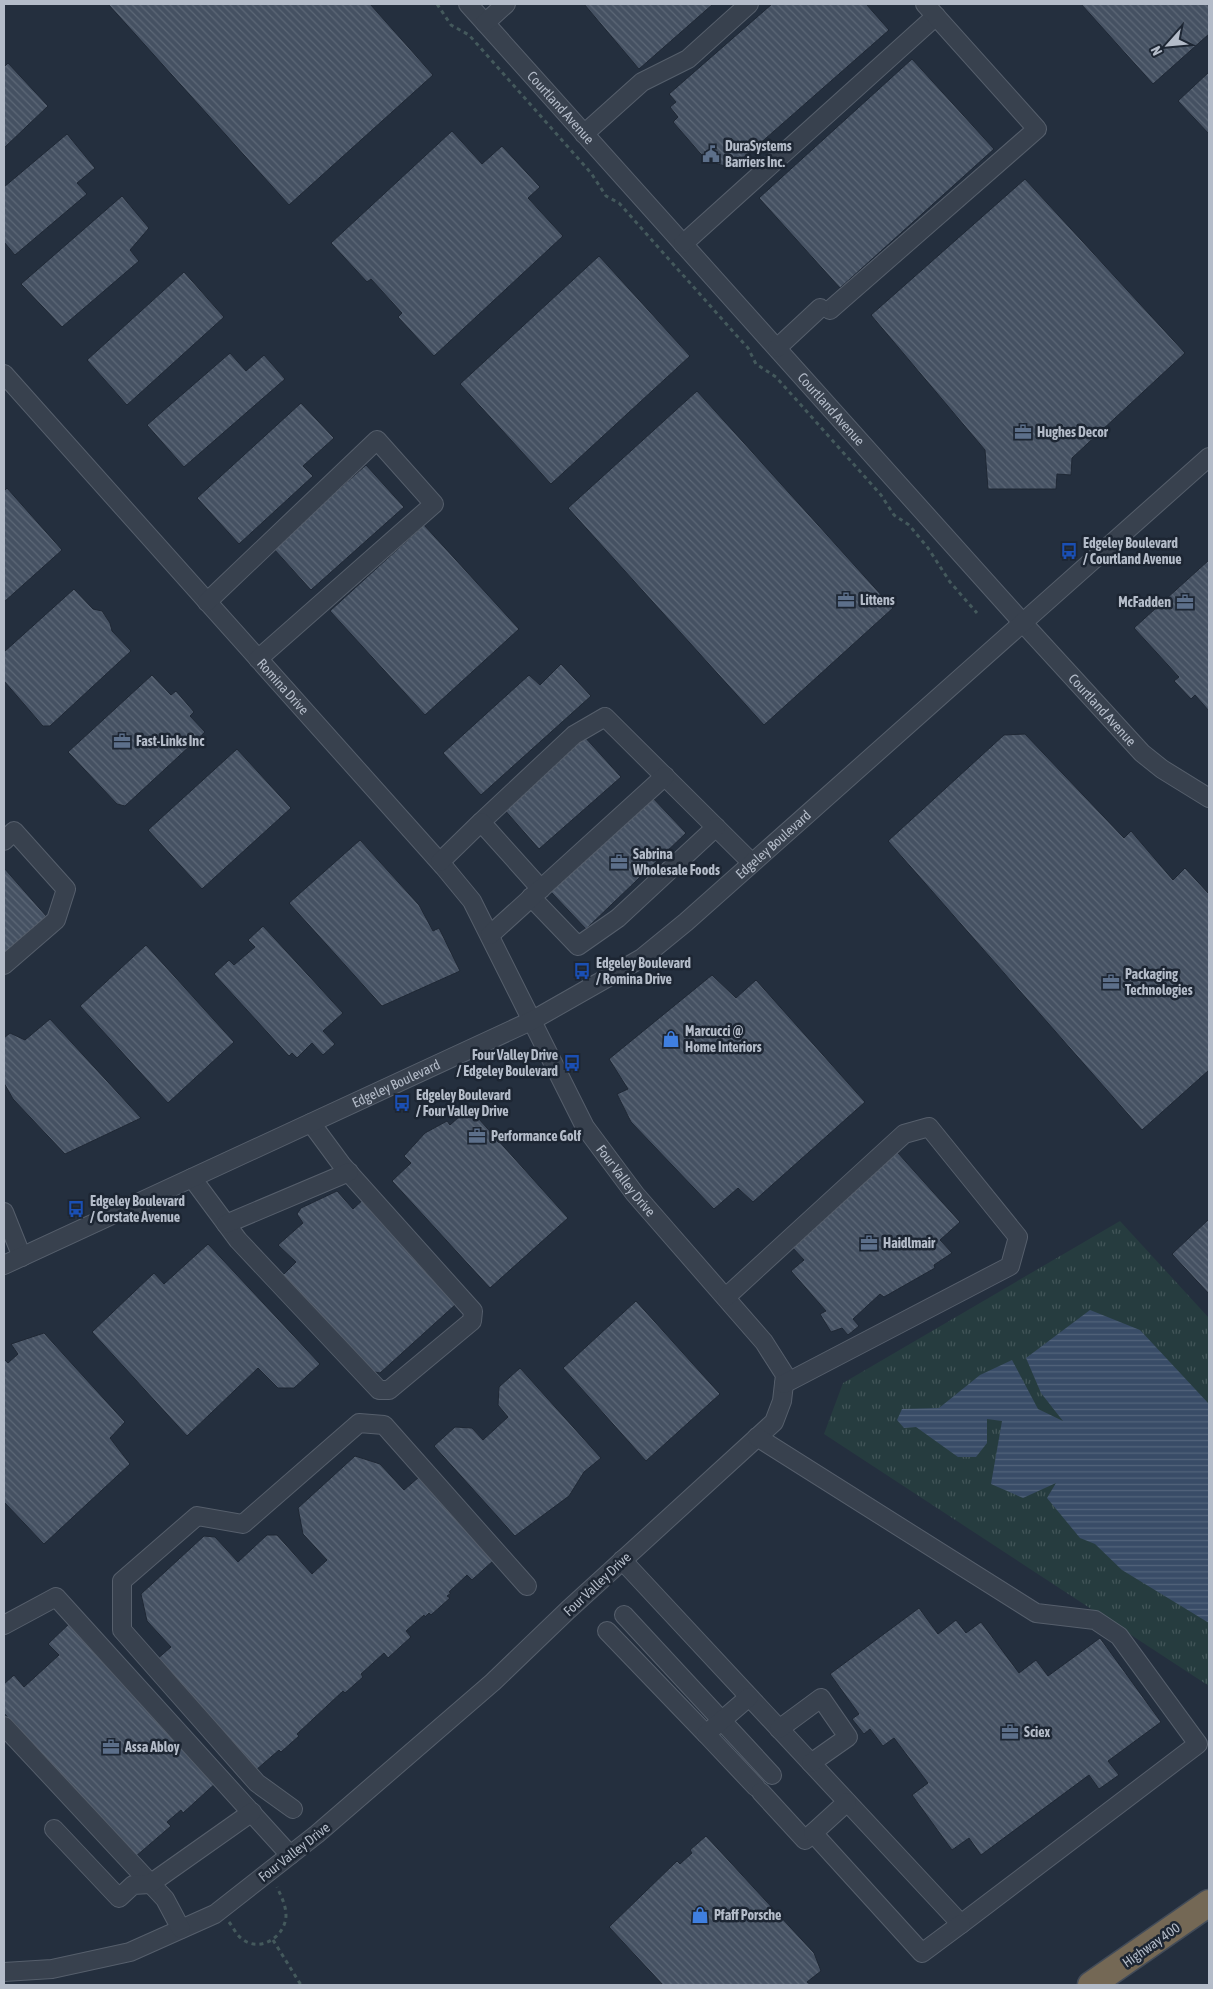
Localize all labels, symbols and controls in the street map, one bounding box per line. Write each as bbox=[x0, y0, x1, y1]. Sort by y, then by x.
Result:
north arrow bbox=[1143, 20, 1193, 70]
text: N bbox=[1147, 44, 1165, 58]
street label: Courtland Avenue bbox=[524, 68, 597, 147]
place label: DuraSystems Barriers Inc. bbox=[725, 138, 792, 170]
public building icon: DuraSystems Barriers Inc. bbox=[701, 144, 721, 164]
street label: Courtland Avenue bbox=[794, 369, 868, 449]
office icon: Hughes Decor bbox=[1013, 422, 1033, 442]
place label: Hughes Decor bbox=[1037, 424, 1109, 440]
place label: Edgeley Boulevard / Courtland Avenue bbox=[1083, 535, 1182, 567]
bus stop icon: Edgeley Boulevard / Courtland Avenue bbox=[1059, 541, 1079, 561]
office icon: Littens bbox=[836, 590, 856, 610]
place label: Littens bbox=[860, 592, 895, 608]
office icon: McFadden bbox=[1175, 592, 1195, 612]
place label: McFadden bbox=[1118, 594, 1171, 610]
street label: Romina Drive bbox=[254, 655, 312, 718]
street label: Courtland Avenue bbox=[1065, 670, 1139, 749]
office icon: Fast-Links Inc bbox=[112, 731, 132, 751]
place label: Fast-Links Inc bbox=[136, 733, 205, 749]
street label: Edgeley Boulevard bbox=[732, 807, 814, 882]
place label: Sabrina Wholesale Foods bbox=[632, 846, 720, 878]
office icon: Sabrina Wholesale Foods bbox=[609, 852, 629, 872]
place label: Edgeley Boulevard / Romina Drive bbox=[596, 955, 691, 987]
bus stop icon: Edgeley Boulevard / Romina Drive bbox=[572, 961, 592, 981]
place label: Packaging Technologies bbox=[1125, 966, 1193, 998]
office icon: Packaging Technologies bbox=[1101, 972, 1121, 992]
place label: Marcucci @ Home Interiors bbox=[685, 1023, 762, 1055]
shop icon: Marcucci @ Home Interiors bbox=[661, 1029, 681, 1049]
place label: Four Valley Drive / Edgeley Boulevard bbox=[457, 1047, 558, 1079]
bus stop icon: Four Valley Drive / Edgeley Boulevard bbox=[562, 1053, 582, 1073]
street label: Edgeley Boulevard bbox=[350, 1056, 442, 1111]
place label: Edgeley Boulevard / Four Valley Drive bbox=[416, 1087, 511, 1119]
bus stop icon: Edgeley Boulevard / Four Valley Drive bbox=[392, 1093, 412, 1113]
office icon: Performance Golf bbox=[467, 1126, 487, 1146]
place label: Performance Golf bbox=[491, 1128, 581, 1144]
street label: Four Valley Drive bbox=[593, 1142, 659, 1220]
place label: Edgeley Boulevard / Corstate Avenue bbox=[90, 1193, 185, 1225]
bus stop icon: Edgeley Boulevard / Corstate Avenue bbox=[66, 1199, 86, 1219]
office icon: Haidlmair bbox=[859, 1233, 879, 1253]
place label: Haidlmair bbox=[883, 1235, 936, 1251]
street label: Four Valley Drive bbox=[560, 1549, 634, 1619]
office icon: Sciex bbox=[1000, 1722, 1020, 1742]
place label: Sciex bbox=[1024, 1724, 1050, 1740]
office icon: Assa Abloy bbox=[101, 1737, 121, 1757]
place label: Assa Abloy bbox=[124, 1739, 180, 1755]
street label: Four Valley Drive bbox=[255, 1819, 333, 1885]
shop icon: Pfaff Porsche bbox=[690, 1905, 710, 1925]
place label: Pfaff Porsche bbox=[714, 1907, 781, 1923]
street label: Highway 400 bbox=[1119, 1919, 1183, 1971]

